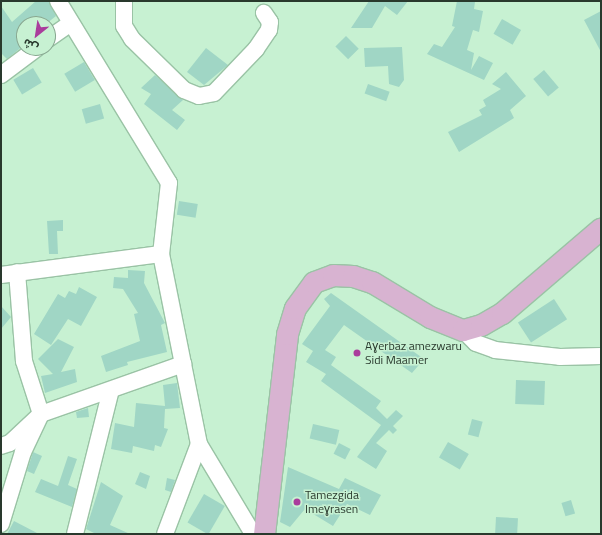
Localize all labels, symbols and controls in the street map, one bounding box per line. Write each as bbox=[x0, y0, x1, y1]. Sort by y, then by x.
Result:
north arrow bbox=[16, 16, 56, 56]
text: ش bbox=[20, 35, 41, 56]
place label: Aɣerbaz amezwaru Sidi Maamer bbox=[365, 339, 462, 367]
marker: Aɣerbaz amezwaru Sidi Maamer bbox=[352, 348, 362, 358]
place label: Tamezgida Imeɣrasen bbox=[305, 488, 359, 516]
marker: Tamezgida Imeɣrasen bbox=[292, 497, 302, 507]

